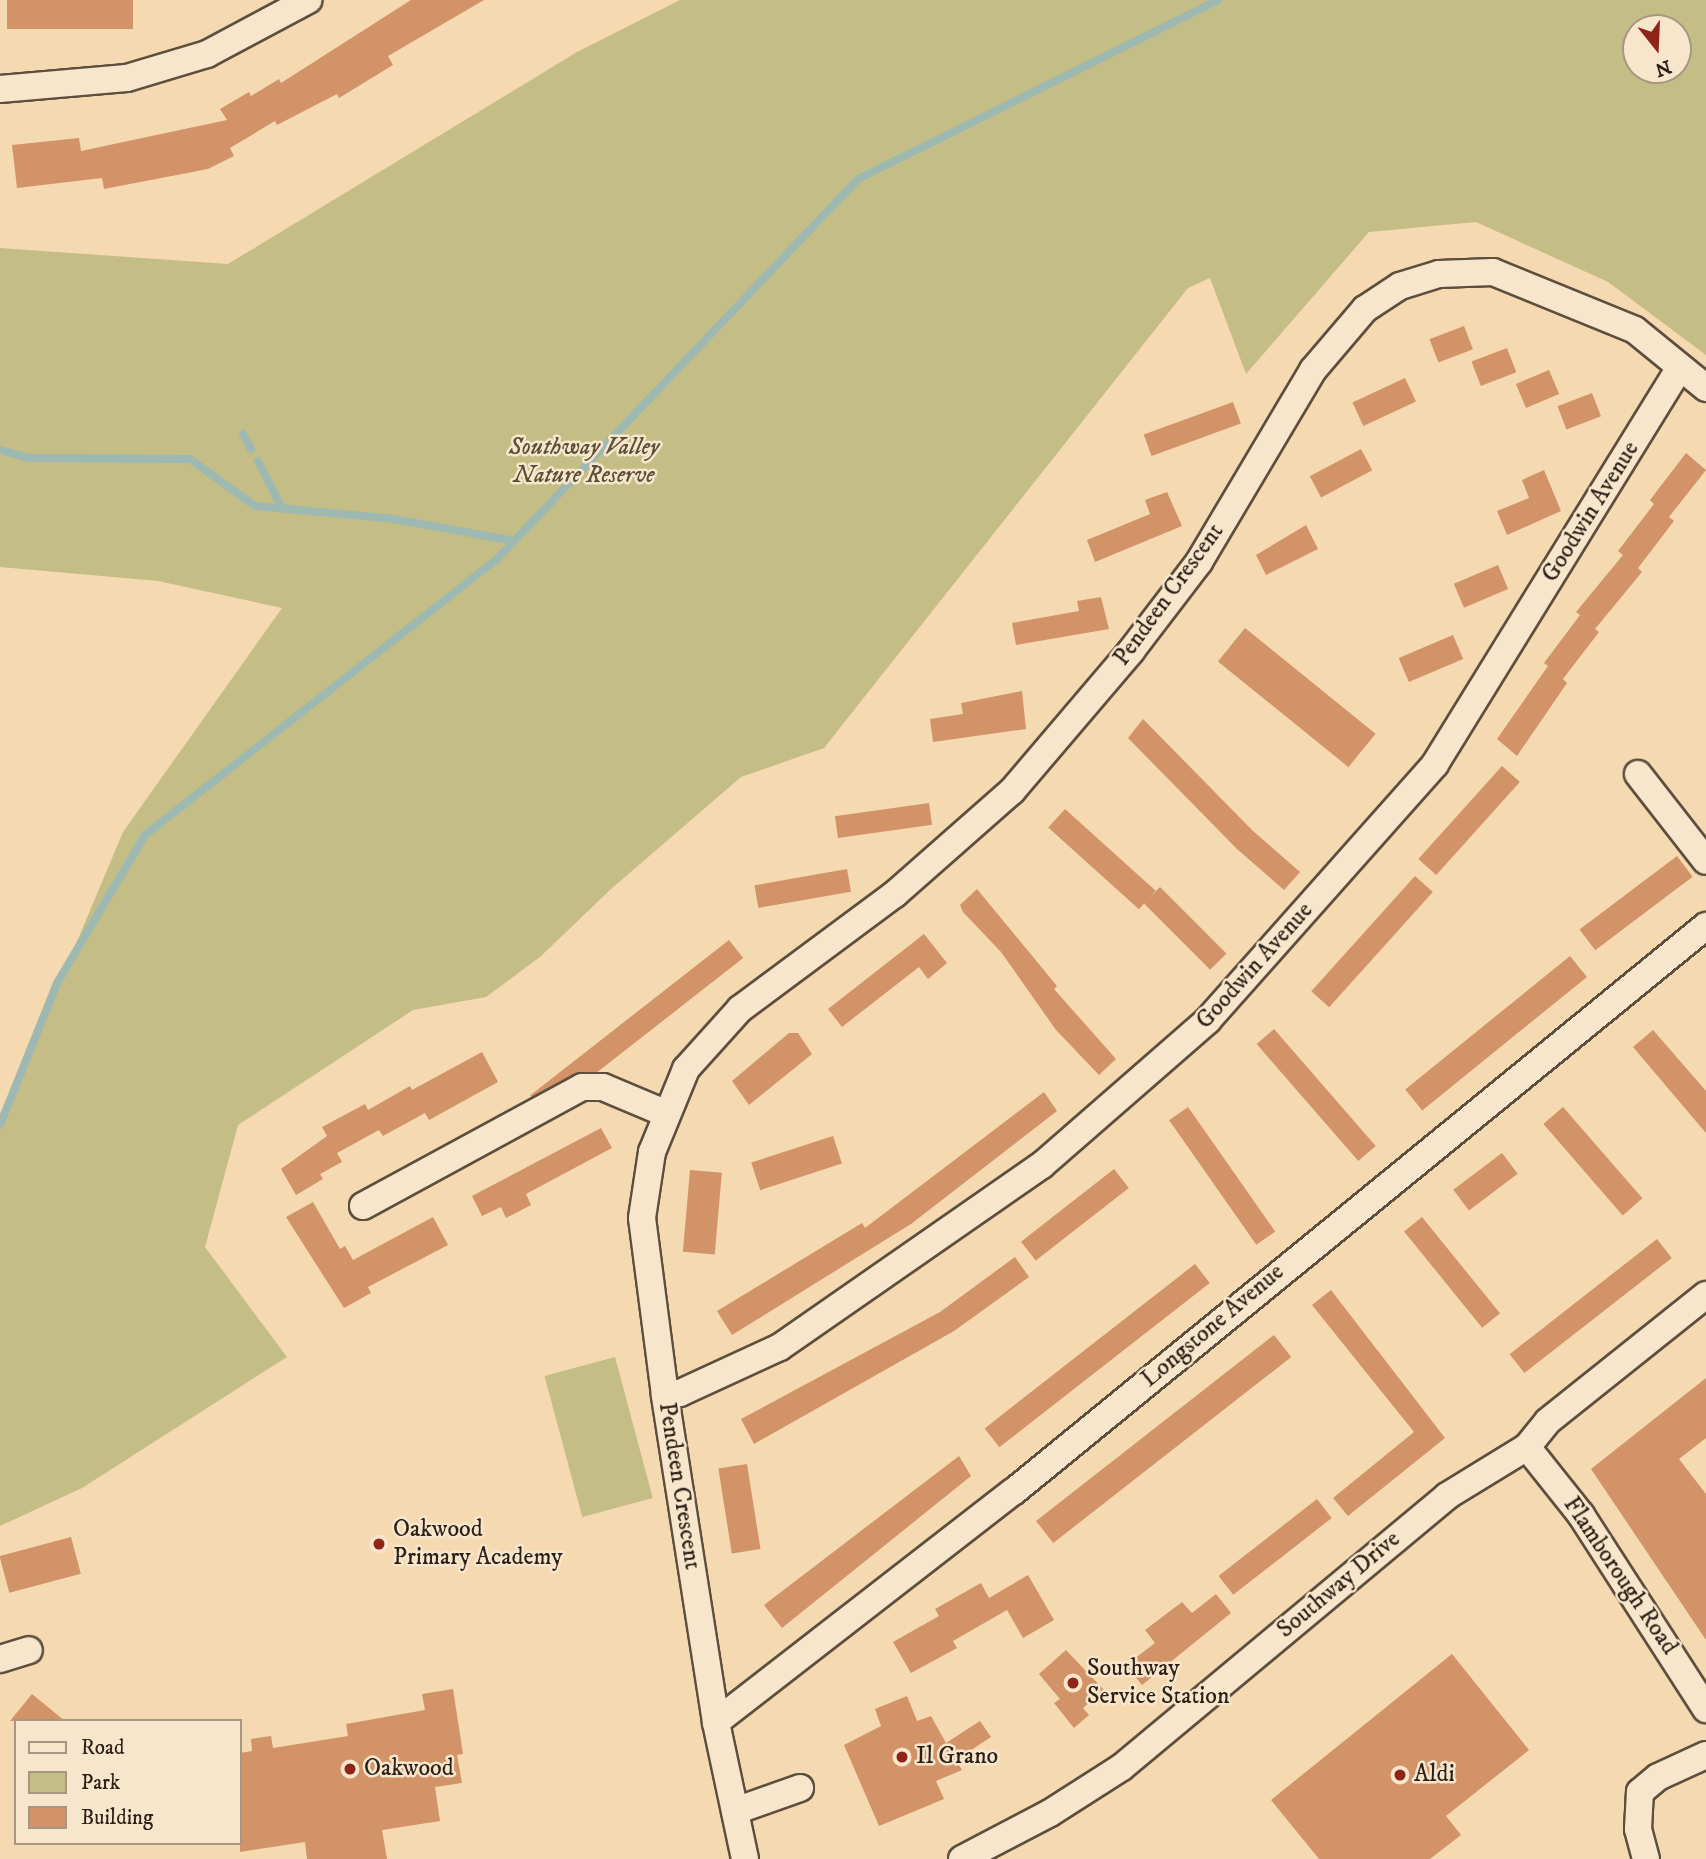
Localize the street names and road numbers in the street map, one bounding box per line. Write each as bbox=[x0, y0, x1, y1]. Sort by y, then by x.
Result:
street label: Goodwin Avenue bbox=[1536, 436, 1646, 588]
street label: Pendeen Crescent bbox=[1108, 518, 1230, 672]
street label: Goodwin Avenue bbox=[1191, 897, 1319, 1035]
street label: Longstone Avenue bbox=[1136, 1258, 1290, 1394]
street label: Pendeen Crescent bbox=[652, 1400, 706, 1572]
street label: Flamborough Road bbox=[1557, 1492, 1683, 1660]
street label: Southway Drive bbox=[1272, 1525, 1406, 1645]

